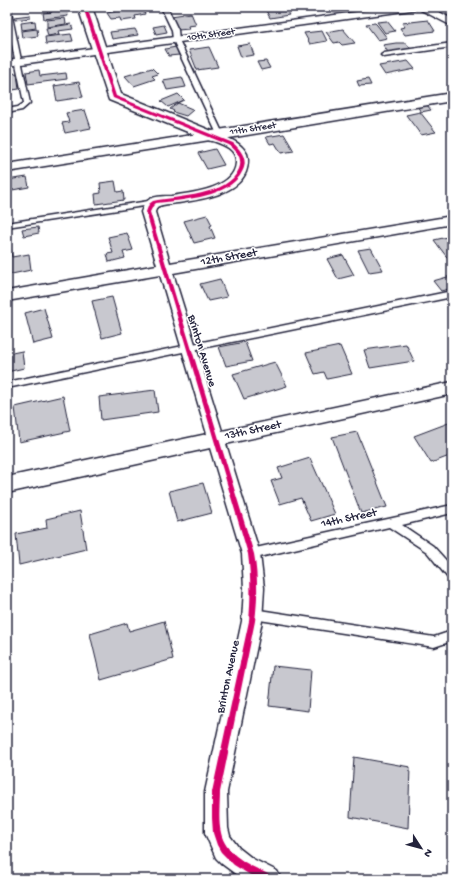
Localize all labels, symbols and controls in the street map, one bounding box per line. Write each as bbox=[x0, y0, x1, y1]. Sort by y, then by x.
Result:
street label: 10th Street bbox=[185, 26, 237, 44]
street label: 11th Street bbox=[228, 119, 278, 139]
street label: 12th Street bbox=[199, 246, 259, 270]
street label: Brinton Avenue bbox=[183, 312, 219, 389]
street label: 13th Street bbox=[223, 418, 284, 444]
street label: 14th Street bbox=[319, 506, 379, 532]
street label: Brinton Avenue bbox=[214, 638, 244, 716]
north arrow bbox=[401, 828, 441, 868]
text: N bbox=[421, 846, 434, 859]

